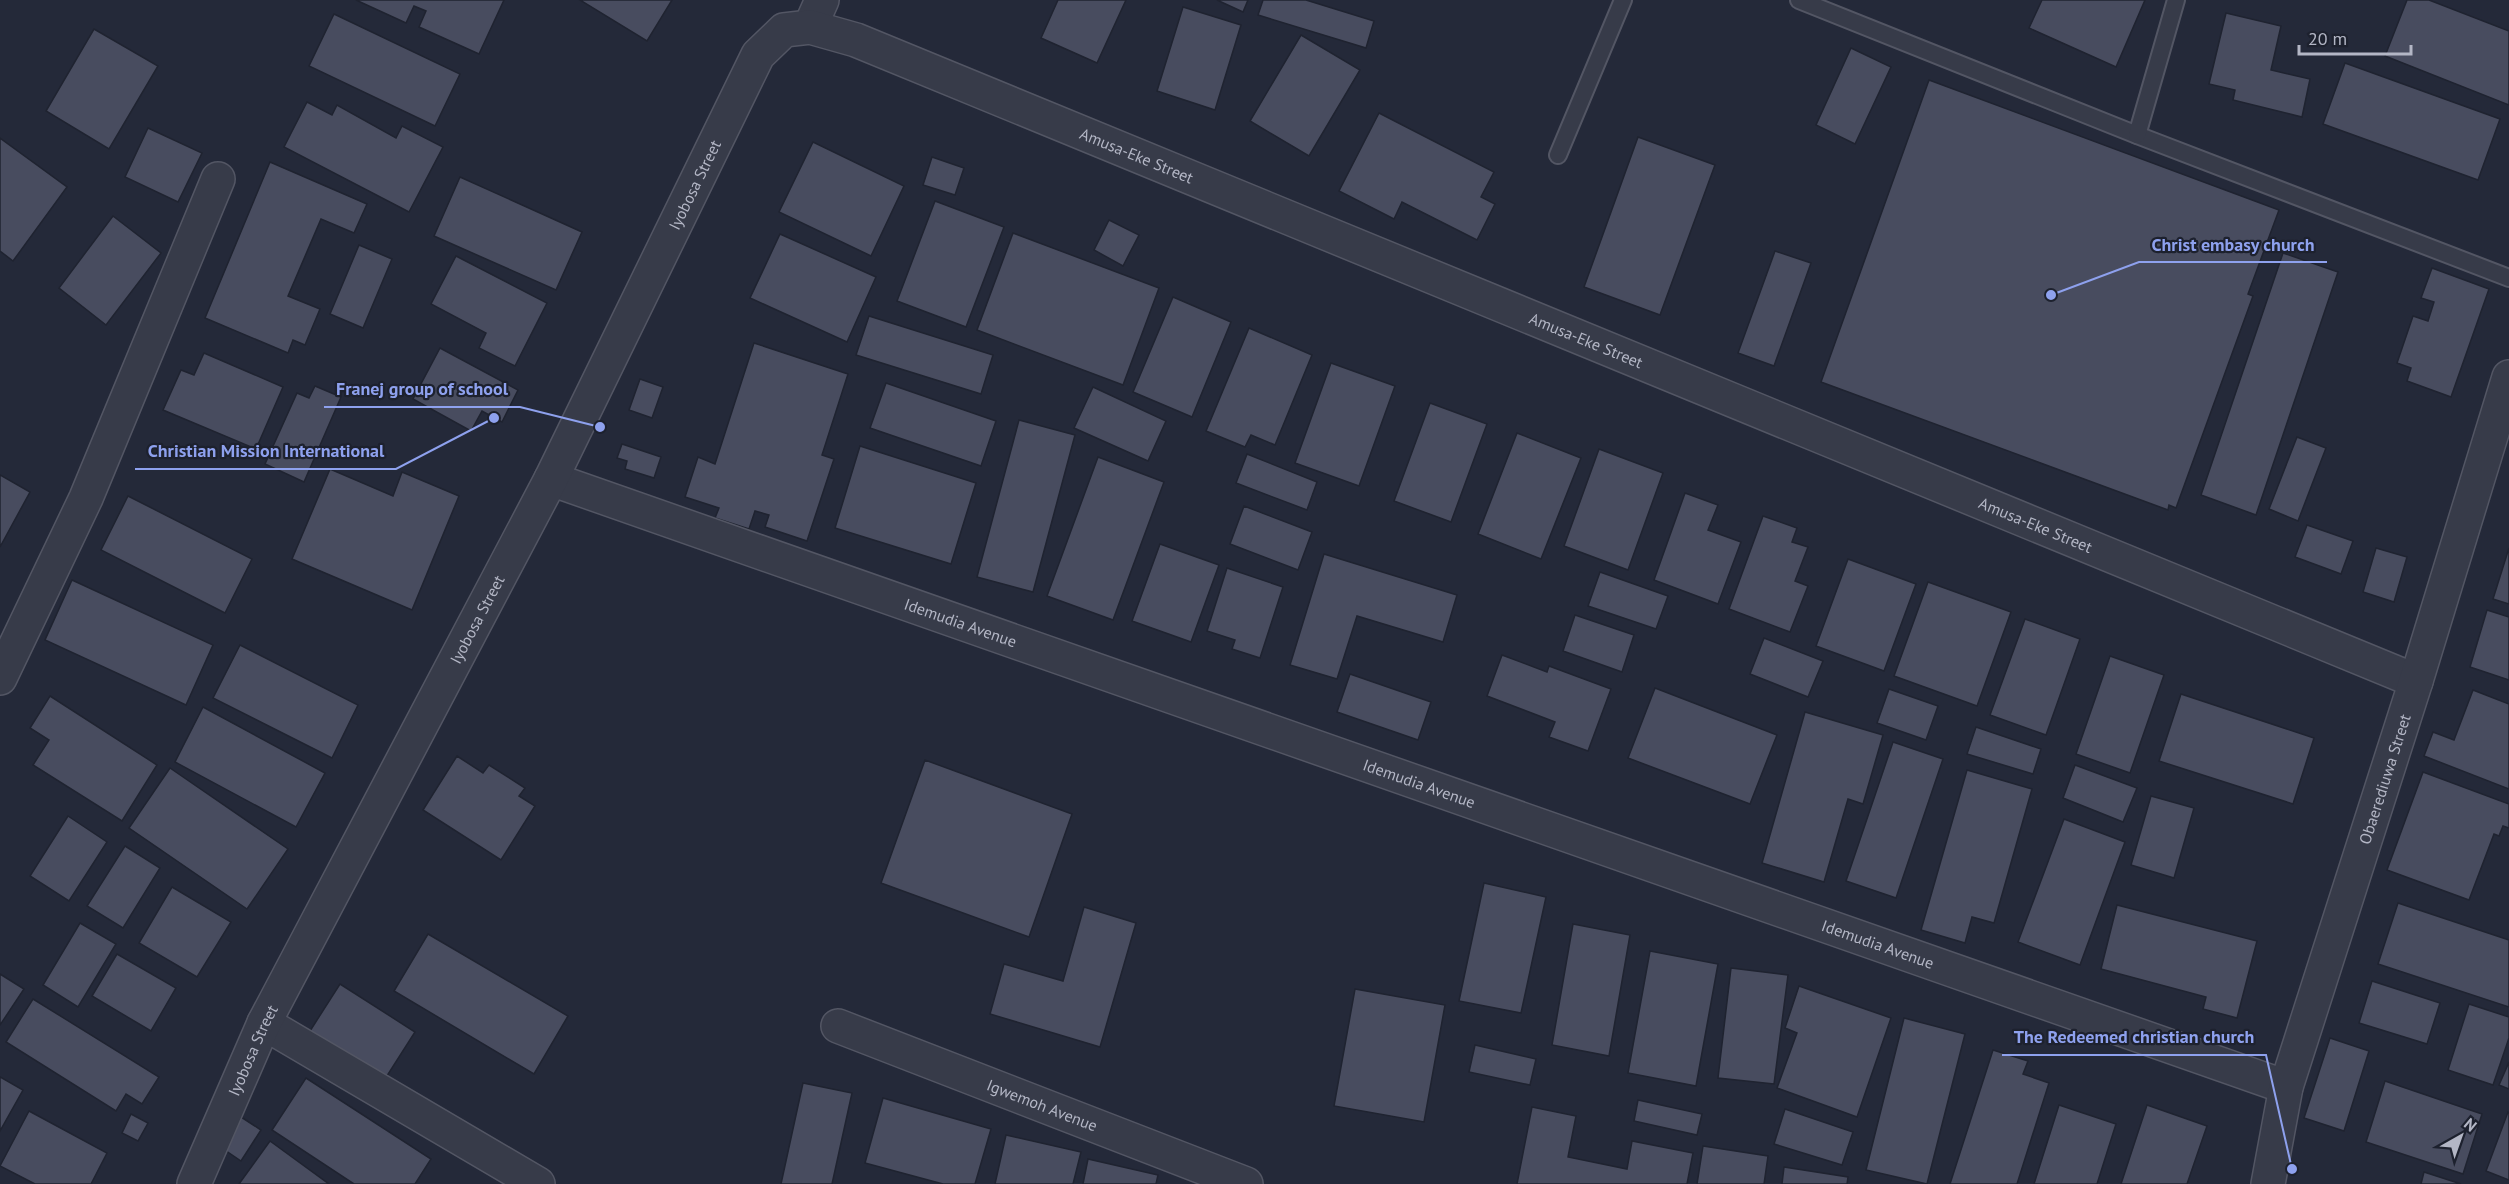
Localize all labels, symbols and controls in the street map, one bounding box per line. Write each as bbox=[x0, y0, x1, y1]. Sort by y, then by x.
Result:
scale bar bbox=[2299, 18, 2412, 56]
text: 20 m bbox=[2308, 27, 2347, 50]
street label: Amusa-Eke Street bbox=[1077, 123, 1197, 188]
street label: Iyobosa Street bbox=[664, 136, 725, 233]
callout: Christ embasy church bbox=[2139, 226, 2327, 262]
text: Christ embasy church bbox=[2152, 233, 2315, 256]
street label: Amusa-Eke Street bbox=[1527, 308, 1646, 372]
callout: Franej group of school bbox=[324, 371, 520, 407]
text: Franej group of school bbox=[336, 377, 509, 400]
callout: Christian Mission International bbox=[135, 433, 396, 469]
text: Christian Mission International bbox=[148, 439, 385, 462]
street label: Amusa-Eke Street bbox=[1976, 493, 2096, 557]
street label: Iyobosa Street bbox=[445, 571, 509, 667]
street label: Idemudia Avenue bbox=[902, 594, 1019, 651]
street label: Obaerediuwa Street bbox=[2354, 711, 2415, 847]
street label: Idemudia Avenue bbox=[1360, 754, 1478, 812]
street label: Idemudia Avenue bbox=[1819, 915, 1937, 973]
street label: Iyobosa Street bbox=[224, 1001, 282, 1099]
callout: The Redeemed christian church bbox=[2002, 1019, 2266, 1055]
text: The Redeemed christian church bbox=[2014, 1025, 2254, 1048]
street label: Igwemoh Avenue bbox=[984, 1075, 1100, 1136]
north arrow bbox=[2431, 1106, 2491, 1166]
text: N bbox=[2460, 1113, 2481, 1136]

